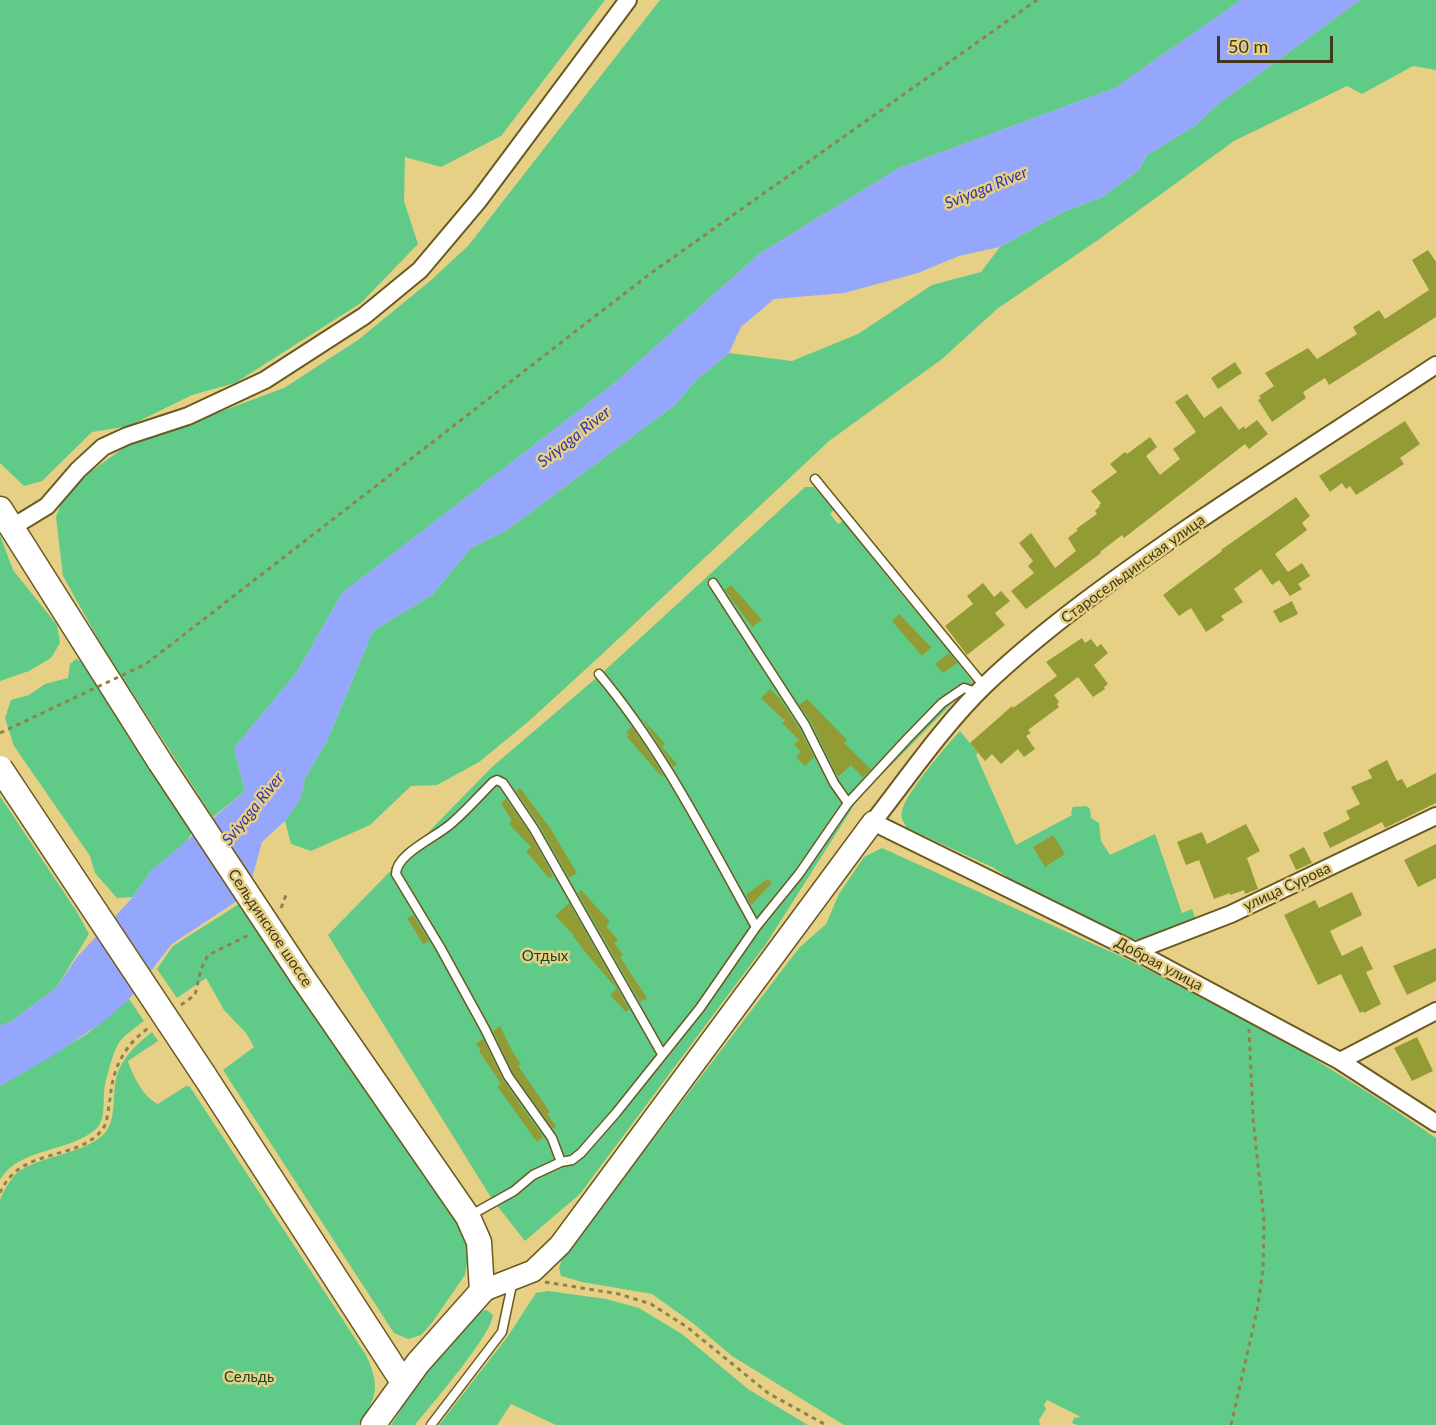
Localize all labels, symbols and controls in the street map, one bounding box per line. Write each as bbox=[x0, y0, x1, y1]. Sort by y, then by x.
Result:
scale bar bbox=[1220, 24, 1336, 62]
text: 50 m bbox=[1228, 35, 1268, 57]
water label: Sviyaga River bbox=[942, 163, 1030, 213]
water label: Sviyaga River bbox=[534, 402, 614, 472]
street label: Старосельдинская улица bbox=[1058, 511, 1208, 627]
water label: Sviyaga River bbox=[218, 769, 288, 849]
street label: улица Сурова bbox=[1241, 859, 1333, 915]
street label: Сельдинское шоссе bbox=[224, 866, 316, 990]
street label: Добрая улица bbox=[1112, 933, 1206, 995]
park label: Отдых bbox=[522, 947, 568, 965]
park label: Сельдь bbox=[224, 1368, 274, 1386]

